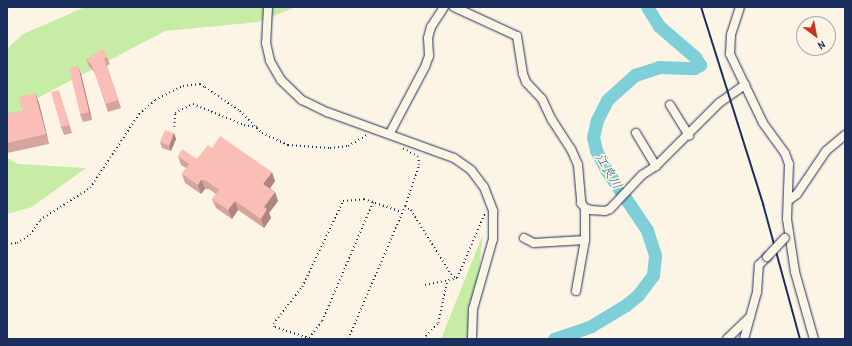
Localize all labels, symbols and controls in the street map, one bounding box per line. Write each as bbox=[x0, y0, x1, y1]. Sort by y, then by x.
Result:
north arrow bbox=[796, 16, 836, 56]
text: N bbox=[816, 38, 828, 53]
water label: 江良川 bbox=[592, 150, 626, 192]

